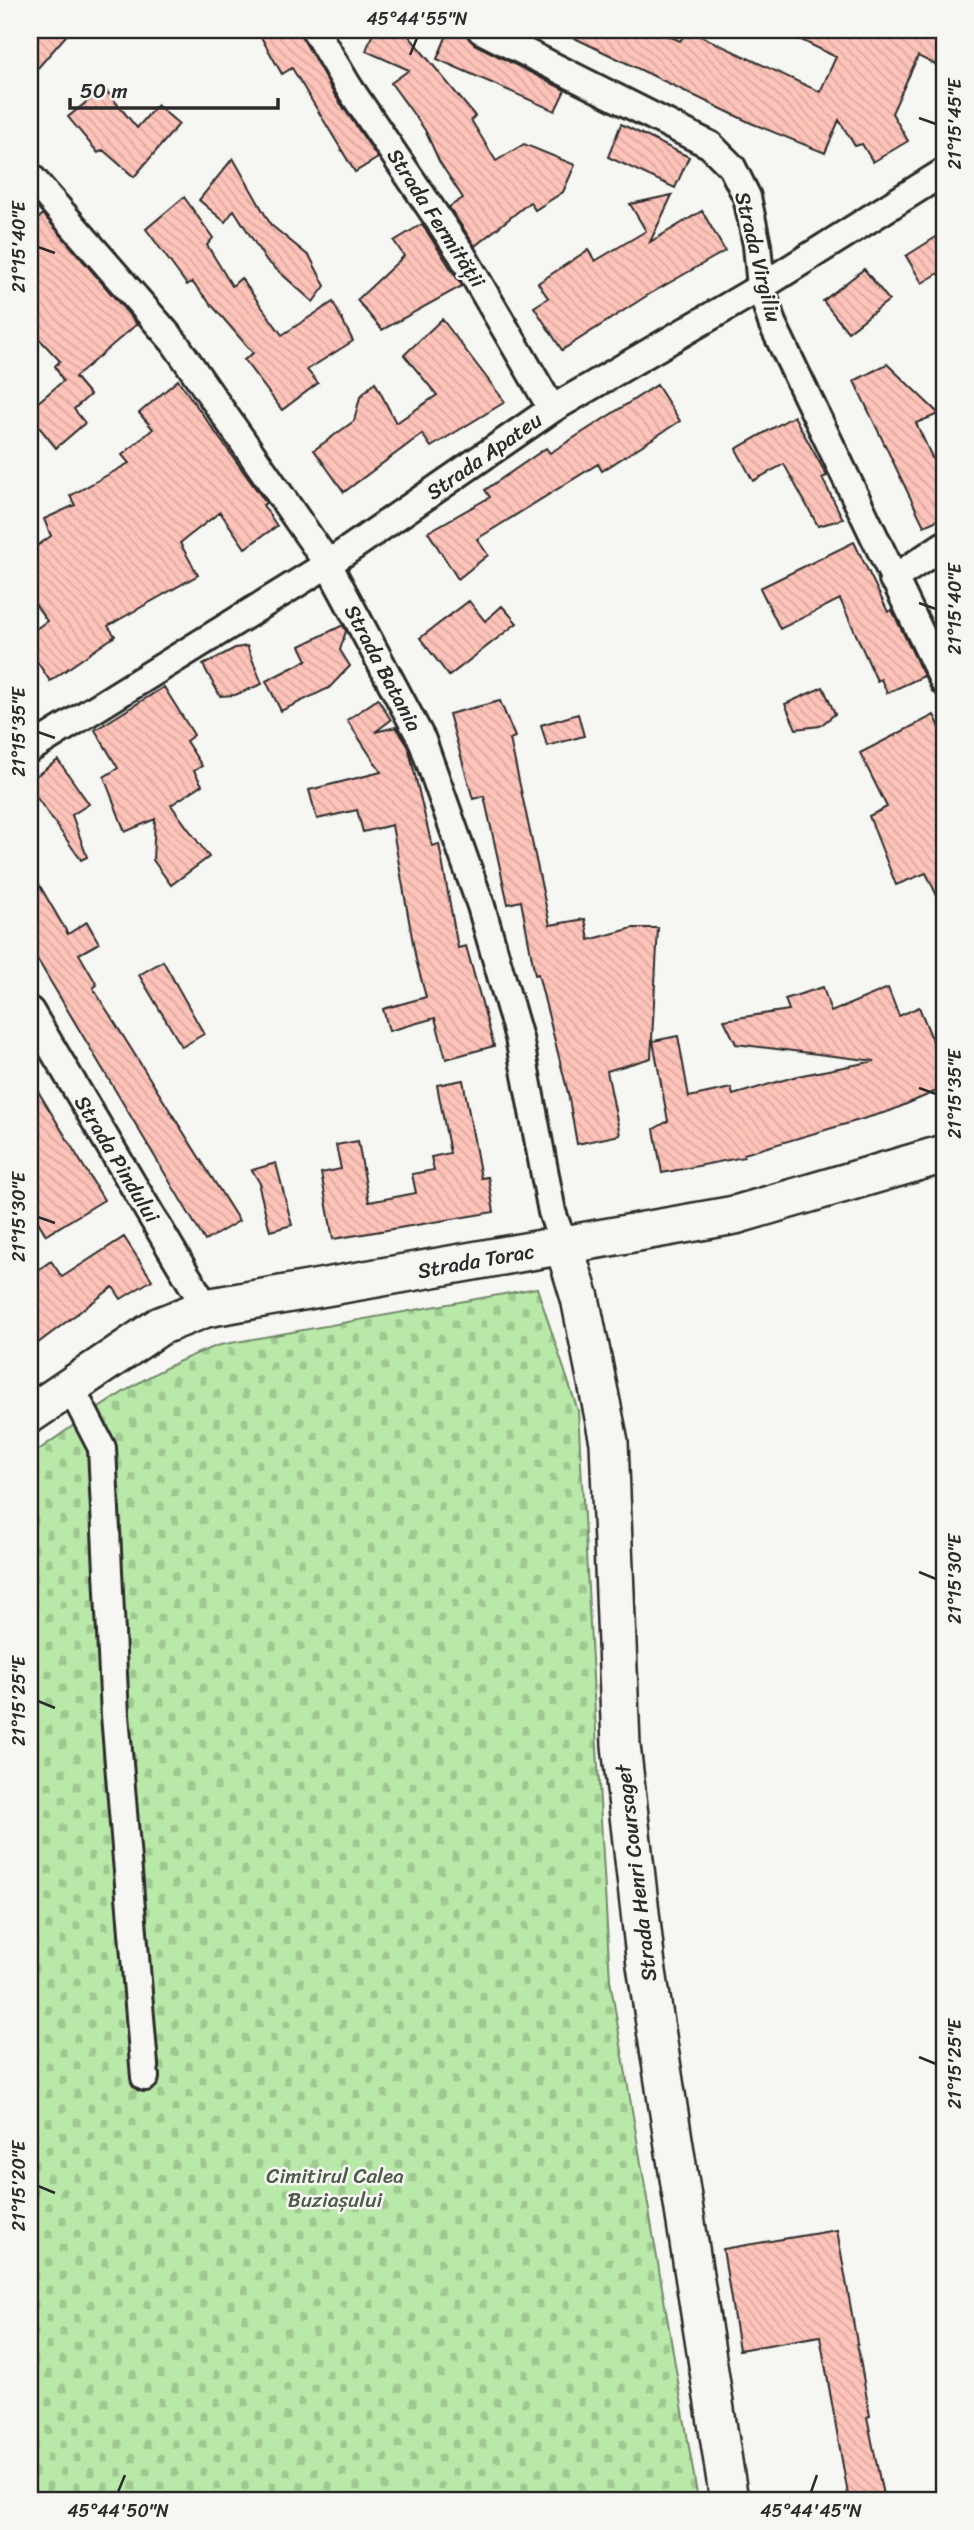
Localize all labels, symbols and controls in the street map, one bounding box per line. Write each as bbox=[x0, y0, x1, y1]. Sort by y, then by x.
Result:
text: 45°44'55"N bbox=[366, 3, 468, 35]
scale bar bbox=[70, 66, 278, 110]
text: 50 m bbox=[80, 72, 128, 110]
text: 21°15'45"E bbox=[939, 78, 971, 169]
street label: Strada Fermității bbox=[376, 140, 496, 297]
street label: Strada Virgiliu bbox=[723, 188, 793, 326]
text: 21°15'40"E bbox=[3, 200, 35, 293]
street label: Strada Apateu bbox=[418, 401, 551, 510]
text: 21°15'40"E bbox=[939, 562, 971, 655]
street label: Strada Batania bbox=[333, 597, 433, 739]
text: 21°15'35"E bbox=[3, 686, 35, 777]
text: 21°15'35"E bbox=[939, 1048, 971, 1139]
street label: Strada Pindului bbox=[64, 1088, 171, 1231]
text: 21°15'30"E bbox=[3, 1171, 35, 1262]
street label: Strada Torac bbox=[414, 1232, 538, 1290]
text: 21°15'30"E bbox=[939, 1533, 971, 1624]
text: 21°15'25"E bbox=[3, 1655, 35, 1746]
street label: Strada Henri Coursaget bbox=[604, 1761, 668, 1984]
text: 21°15'25"E bbox=[939, 2018, 971, 2109]
text: 21°15'20"E bbox=[3, 2140, 35, 2231]
park label: Cimitirul Calea Buziașului bbox=[266, 2157, 404, 2219]
text: 45°44'50"N bbox=[67, 2495, 169, 2527]
text: 45°44'45"N bbox=[760, 2495, 862, 2527]

